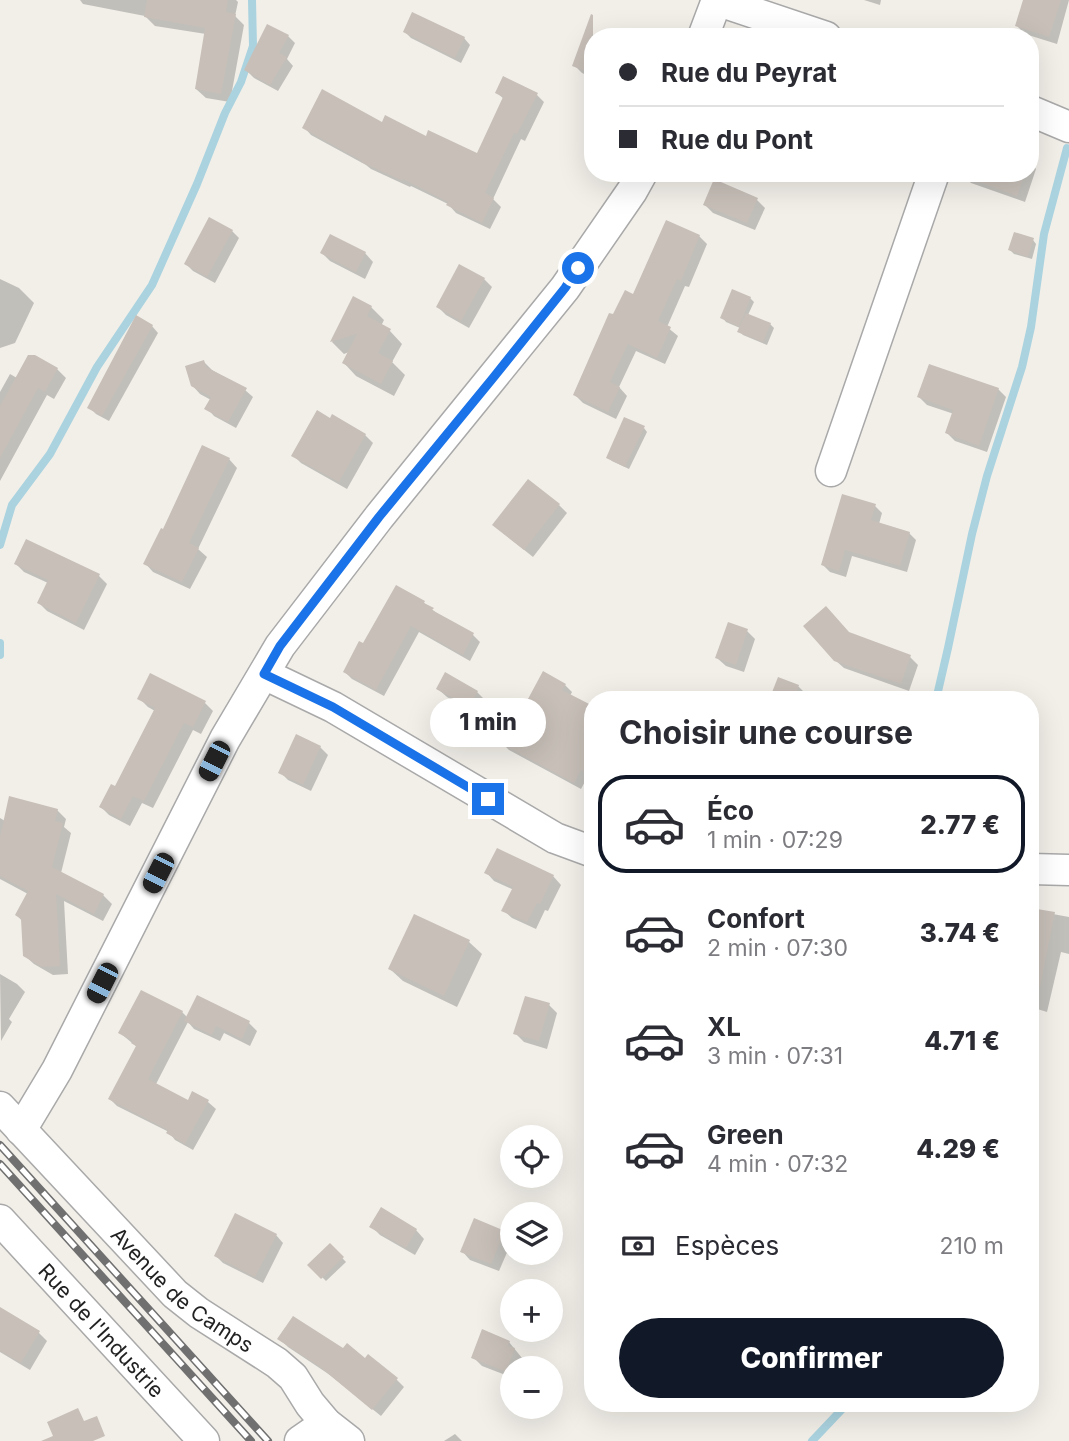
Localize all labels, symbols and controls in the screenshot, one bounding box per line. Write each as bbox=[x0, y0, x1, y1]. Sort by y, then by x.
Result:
text: Rue du Peyrat bbox=[661, 57, 837, 88]
text: Rue du Pont bbox=[661, 124, 813, 155]
route start bbox=[562, 252, 594, 284]
callout: 1 min bbox=[430, 698, 546, 746]
text: 1 min bbox=[459, 708, 517, 736]
text: Choisir une course bbox=[619, 713, 913, 752]
car bbox=[196, 738, 233, 784]
route end bbox=[472, 783, 504, 815]
icon: car bbox=[623, 793, 686, 856]
text: Éco bbox=[707, 795, 754, 826]
text: 2.77 € bbox=[920, 809, 1000, 840]
text: 1 min · 07:29 bbox=[707, 826, 843, 854]
car bbox=[140, 850, 177, 896]
icon: car bbox=[623, 901, 686, 964]
text: Confort bbox=[707, 903, 805, 934]
text: 3.74 € bbox=[920, 917, 1000, 948]
text: 2 min · 07:30 bbox=[707, 934, 848, 962]
car bbox=[84, 960, 121, 1006]
icon: car bbox=[623, 1009, 686, 1072]
text: XL bbox=[707, 1011, 741, 1042]
text: 4.71 € bbox=[924, 1025, 1000, 1056]
text: 3 min · 07:31 bbox=[707, 1042, 843, 1070]
icon: car bbox=[623, 1117, 686, 1180]
text: Green bbox=[707, 1119, 784, 1150]
map controls bbox=[500, 1125, 563, 1419]
button: locate bbox=[500, 1125, 563, 1188]
text: 4.29 € bbox=[916, 1133, 1000, 1164]
text: 4 min · 07:32 bbox=[707, 1150, 848, 1178]
button: layers bbox=[500, 1202, 563, 1265]
street label: Avenue de Camps bbox=[106, 1222, 258, 1357]
icon: cash bbox=[619, 1227, 657, 1265]
text: Espèces bbox=[675, 1230, 779, 1261]
text: 210 m bbox=[939, 1232, 1004, 1260]
street label: Rue de l'Industrie bbox=[34, 1258, 170, 1402]
button: + bbox=[500, 1279, 563, 1342]
button: Confirmer bbox=[619, 1318, 1004, 1398]
button: − bbox=[500, 1356, 563, 1419]

